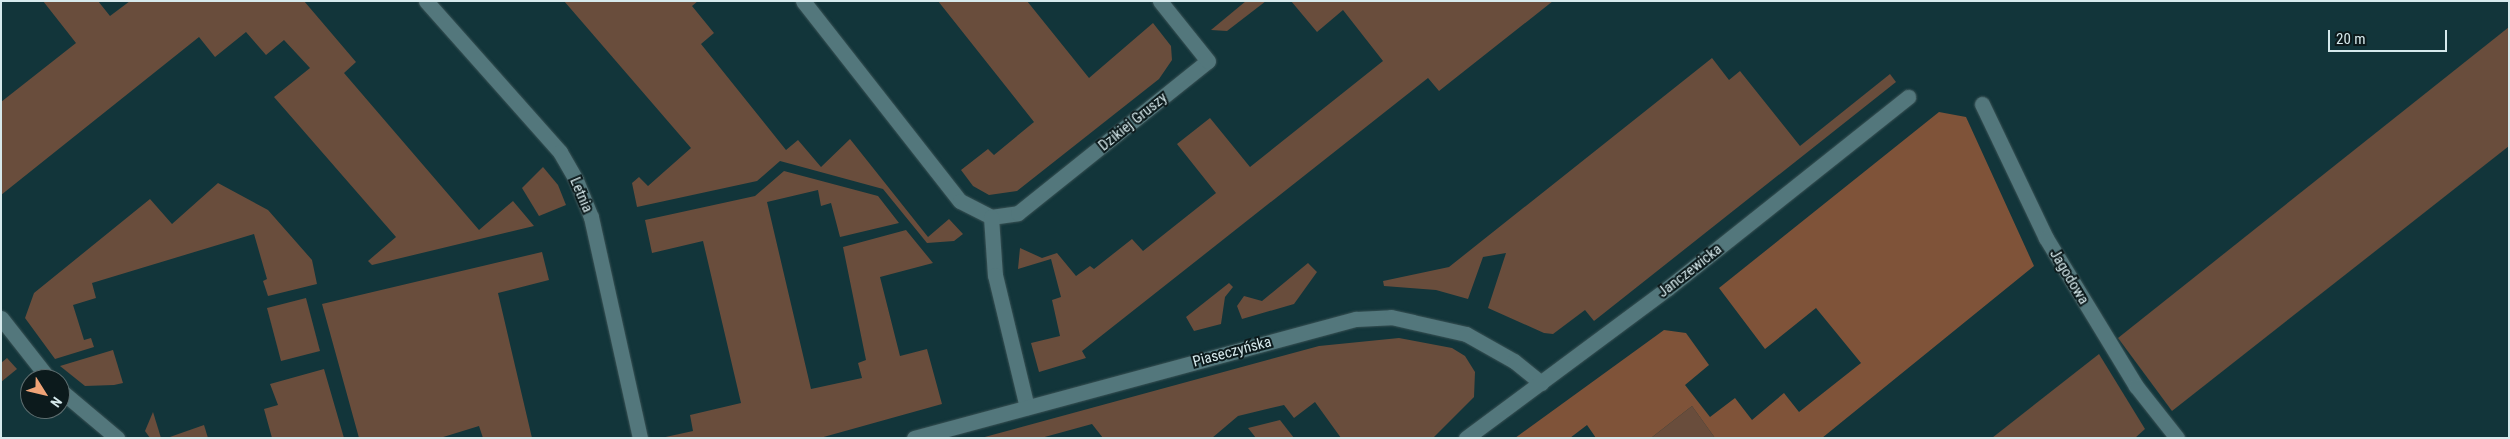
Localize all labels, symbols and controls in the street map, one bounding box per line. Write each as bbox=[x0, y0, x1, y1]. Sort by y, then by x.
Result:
scale bar bbox=[2330, 20, 2449, 52]
text: 20 m bbox=[2336, 30, 2366, 48]
street label: Dzikiej Gruszy bbox=[1095, 89, 1171, 155]
street label: Letnia bbox=[566, 175, 596, 215]
street label: Janczewicka bbox=[1654, 240, 1726, 302]
street label: Jagodowa bbox=[2046, 246, 2092, 308]
street label: Piaseczyńska bbox=[1191, 333, 1273, 371]
north arrow bbox=[20, 369, 70, 419]
text: N bbox=[47, 394, 65, 410]

